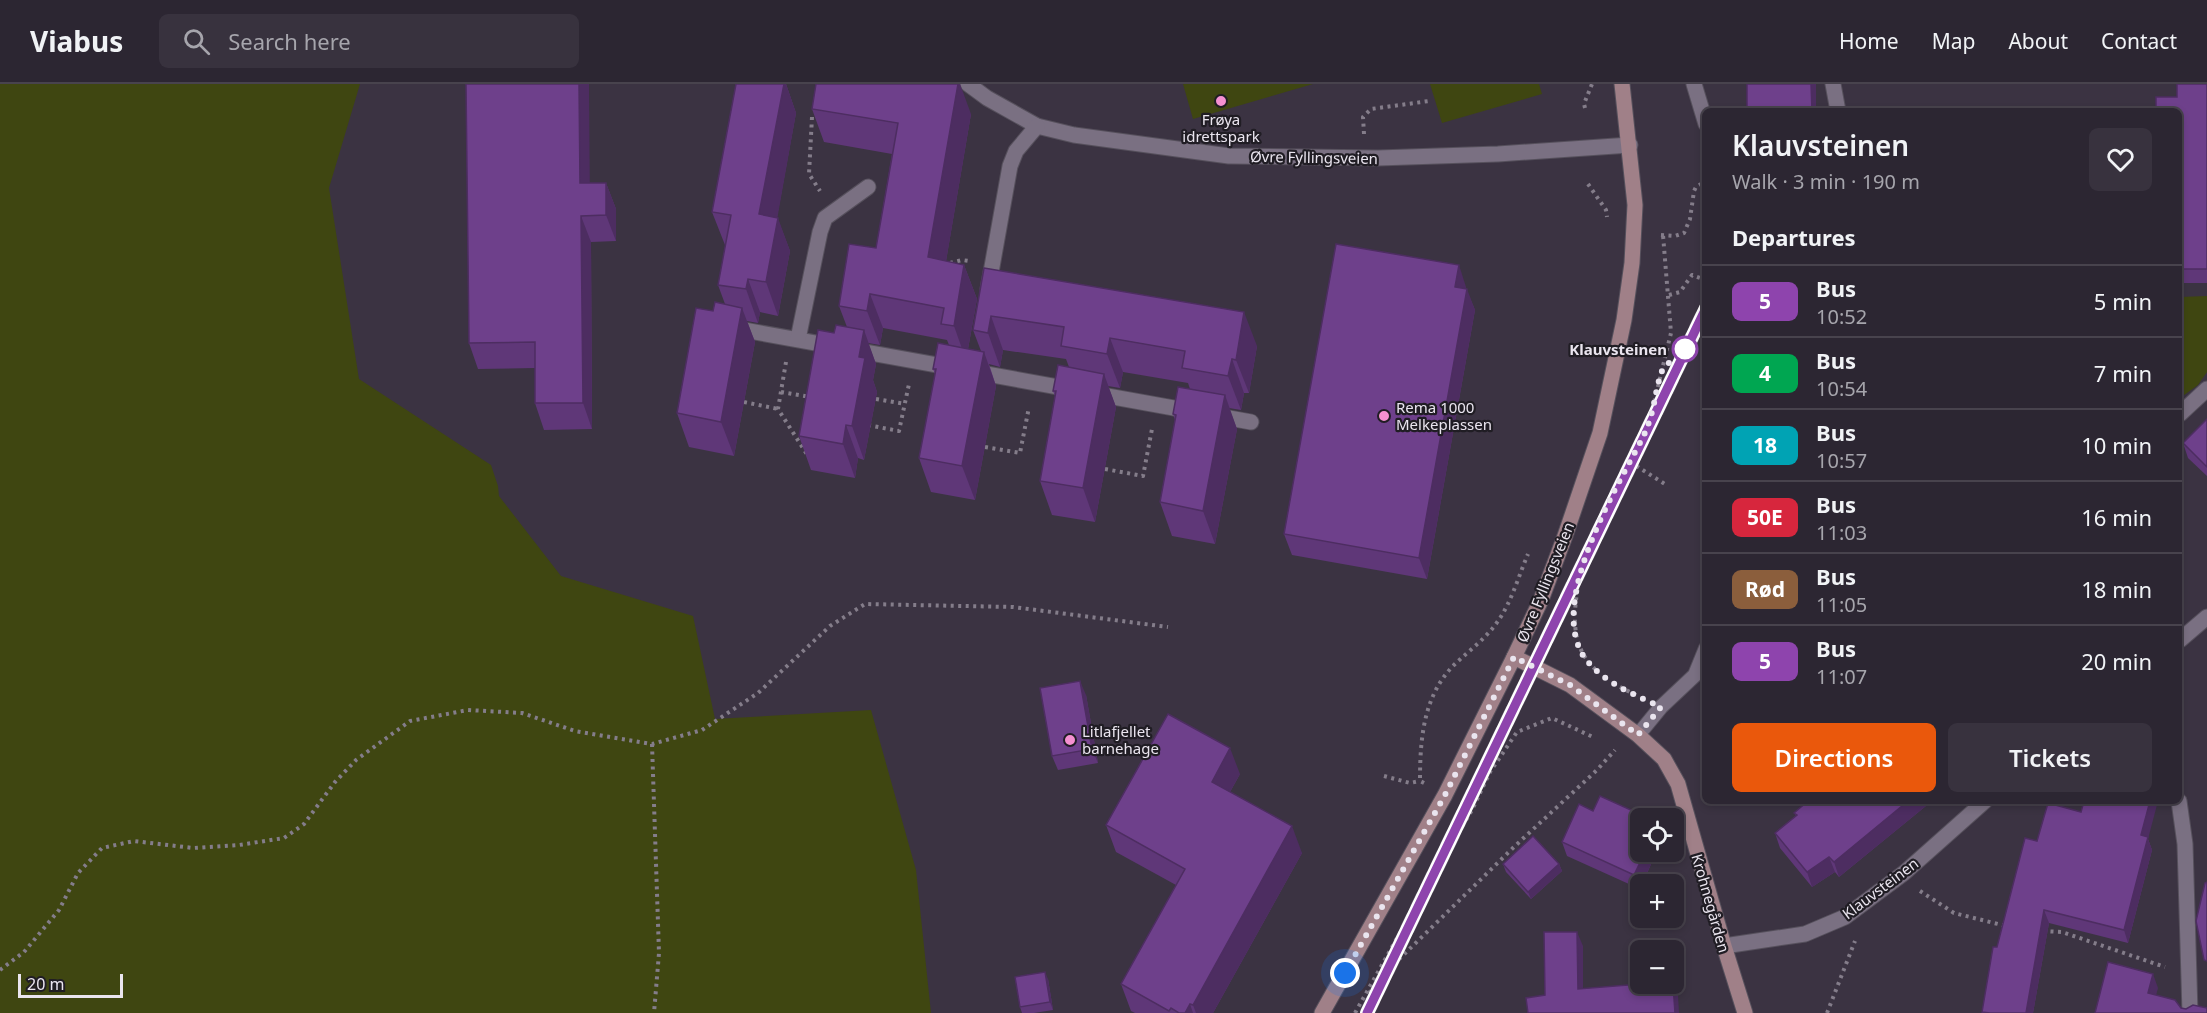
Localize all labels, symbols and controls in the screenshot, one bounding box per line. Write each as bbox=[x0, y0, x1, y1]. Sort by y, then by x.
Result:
search box bbox=[159, 14, 579, 68]
text: Viabus bbox=[30, 22, 123, 60]
icon: search bbox=[180, 25, 213, 58]
text: Search here bbox=[228, 26, 351, 56]
text: Home bbox=[1839, 27, 1899, 55]
text: Map bbox=[1932, 27, 1975, 55]
text: About bbox=[2008, 27, 2068, 55]
text: Contact bbox=[2101, 27, 2177, 55]
marker: Frøya idrettspark bbox=[1214, 94, 1228, 108]
place label: Frøya idrettspark bbox=[1182, 109, 1260, 146]
text: Klauvsteinen bbox=[1732, 126, 1909, 164]
button: heart bbox=[2089, 128, 2152, 191]
street label: Øvre Fyllingsveien bbox=[1250, 146, 1378, 168]
text: Walk · 3 min · 190 m bbox=[1732, 168, 1920, 195]
text: Departures bbox=[1732, 222, 1856, 252]
text: Bus bbox=[1816, 273, 1856, 303]
text: 5 min bbox=[2094, 286, 2152, 316]
text: 5 bbox=[1759, 287, 1771, 315]
text: 10:52 bbox=[1816, 303, 1867, 330]
marker: Klauvsteinen bbox=[1672, 336, 1698, 362]
place label: Klauvsteinen bbox=[1569, 339, 1667, 359]
text: Bus bbox=[1816, 345, 1856, 375]
text: 7 min bbox=[2094, 358, 2152, 388]
text: 4 bbox=[1759, 359, 1771, 387]
text: 10:54 bbox=[1816, 375, 1867, 402]
place label: Rema 1000 Melkeplassen bbox=[1396, 397, 1492, 434]
marker: Rema 1000 Melkeplassen bbox=[1377, 409, 1391, 423]
text: Bus bbox=[1816, 417, 1856, 447]
text: 10 min bbox=[2081, 430, 2152, 460]
text: 18 bbox=[1753, 431, 1777, 459]
text: 10:57 bbox=[1816, 447, 1867, 474]
text: Bus bbox=[1816, 489, 1856, 519]
text: 16 min bbox=[2081, 502, 2152, 532]
text: 50E bbox=[1747, 503, 1783, 531]
street label: Øvre Fyllingsveien bbox=[1512, 519, 1578, 645]
text: 11:03 bbox=[1816, 519, 1867, 546]
text: Bus bbox=[1816, 561, 1856, 591]
text: 18 min bbox=[2081, 574, 2152, 604]
text: Rød bbox=[1745, 575, 1785, 603]
text: 11:05 bbox=[1816, 591, 1867, 618]
text: Bus bbox=[1816, 633, 1856, 663]
text: 20 min bbox=[2081, 646, 2152, 676]
text: 5 bbox=[1759, 647, 1771, 675]
text: 11:07 bbox=[1816, 663, 1867, 690]
place label: Litlafjellet barnehage bbox=[1082, 721, 1159, 758]
button: Directions bbox=[1732, 723, 1936, 792]
button: Tickets bbox=[1948, 723, 2152, 792]
marker: Litlafjellet barnehage bbox=[1063, 733, 1077, 747]
map controls bbox=[1630, 808, 1684, 994]
button: locate bbox=[1630, 808, 1684, 862]
street label: Krohnegården bbox=[1687, 851, 1735, 955]
street label: Klauvsteinen bbox=[1838, 853, 1922, 923]
button: + bbox=[1630, 874, 1684, 928]
button: − bbox=[1630, 940, 1684, 994]
your location bbox=[1330, 958, 1360, 988]
scale bar bbox=[18, 971, 123, 998]
text: 20 m bbox=[27, 973, 64, 995]

